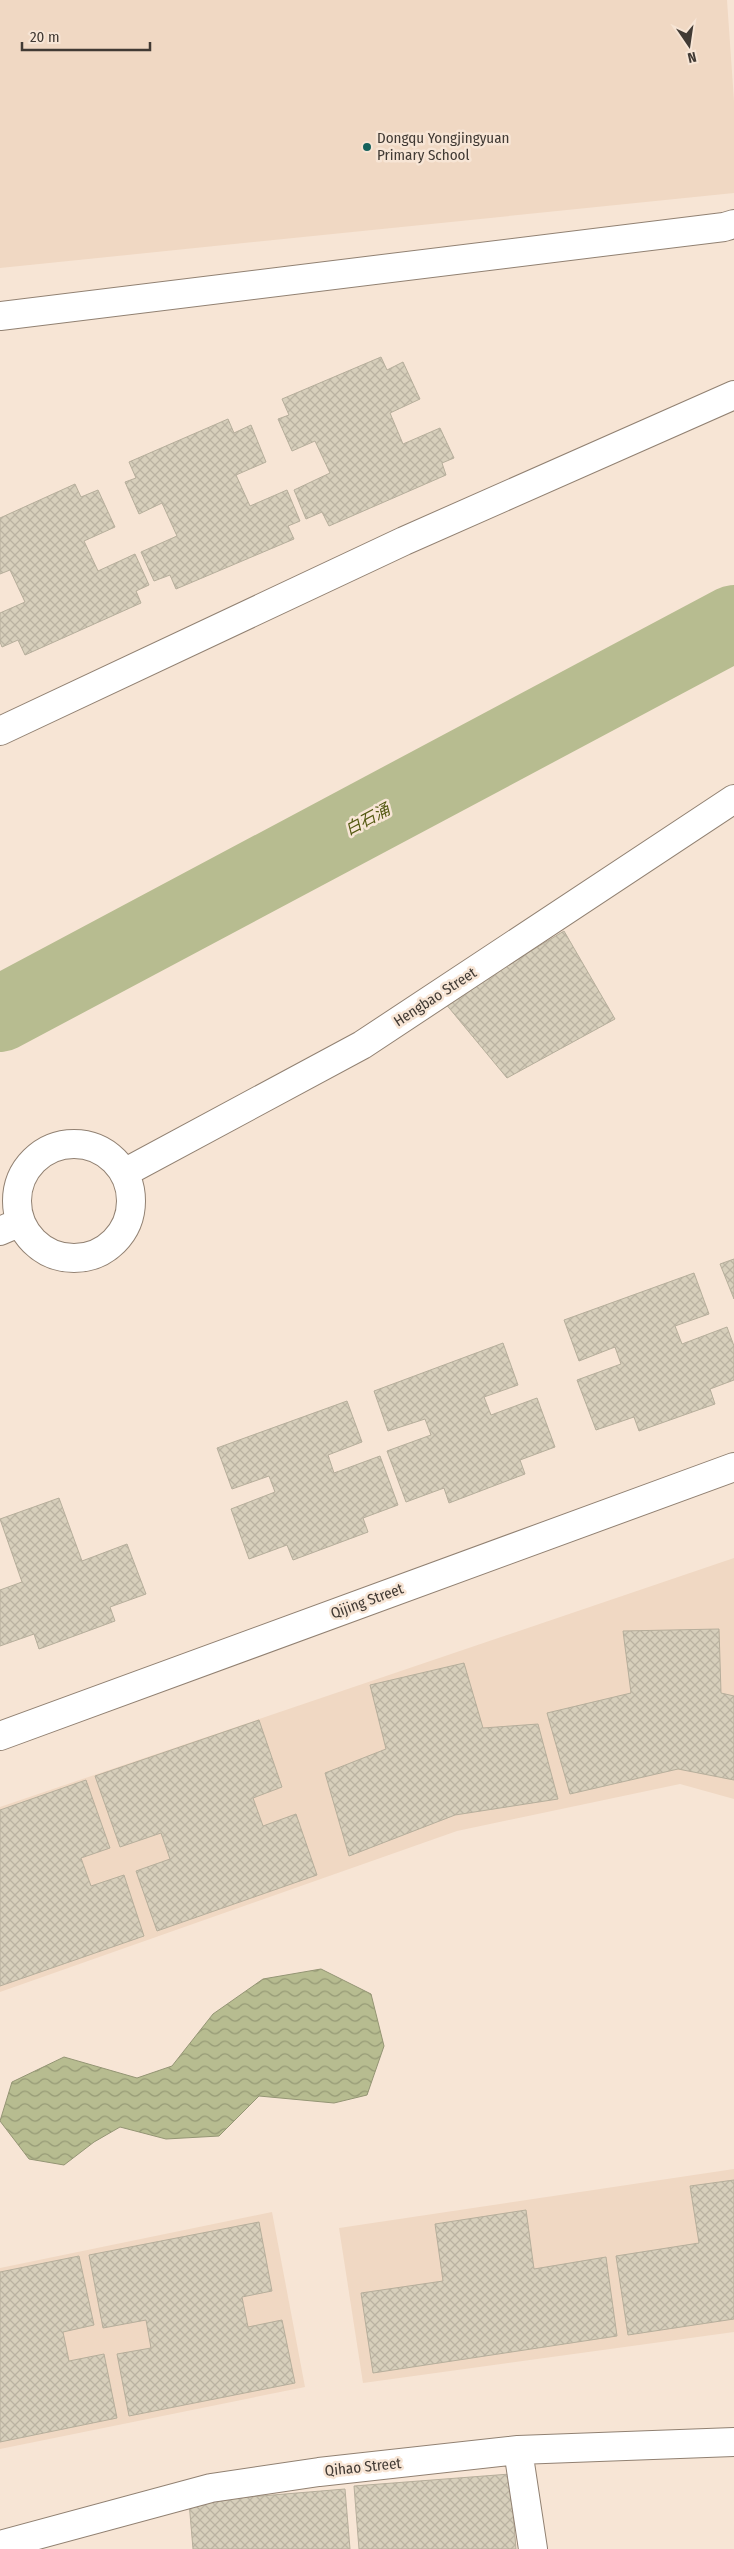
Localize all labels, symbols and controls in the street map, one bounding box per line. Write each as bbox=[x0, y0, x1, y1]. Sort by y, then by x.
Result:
scale bar bbox=[22, 20, 150, 52]
north arrow bbox=[664, 20, 714, 70]
text: 20 m bbox=[30, 28, 60, 46]
text: N bbox=[686, 48, 698, 66]
place label: Dongqu Yongjingyuan Primary School bbox=[377, 129, 509, 164]
marker: Dongqu Yongjingyuan Primary School bbox=[361, 141, 373, 153]
water label: 白石涌 bbox=[342, 799, 395, 839]
street label: Hengbao Street bbox=[390, 964, 480, 1030]
street label: Qijing Street bbox=[328, 1579, 406, 1622]
street label: Qihao Street bbox=[324, 2454, 402, 2480]

